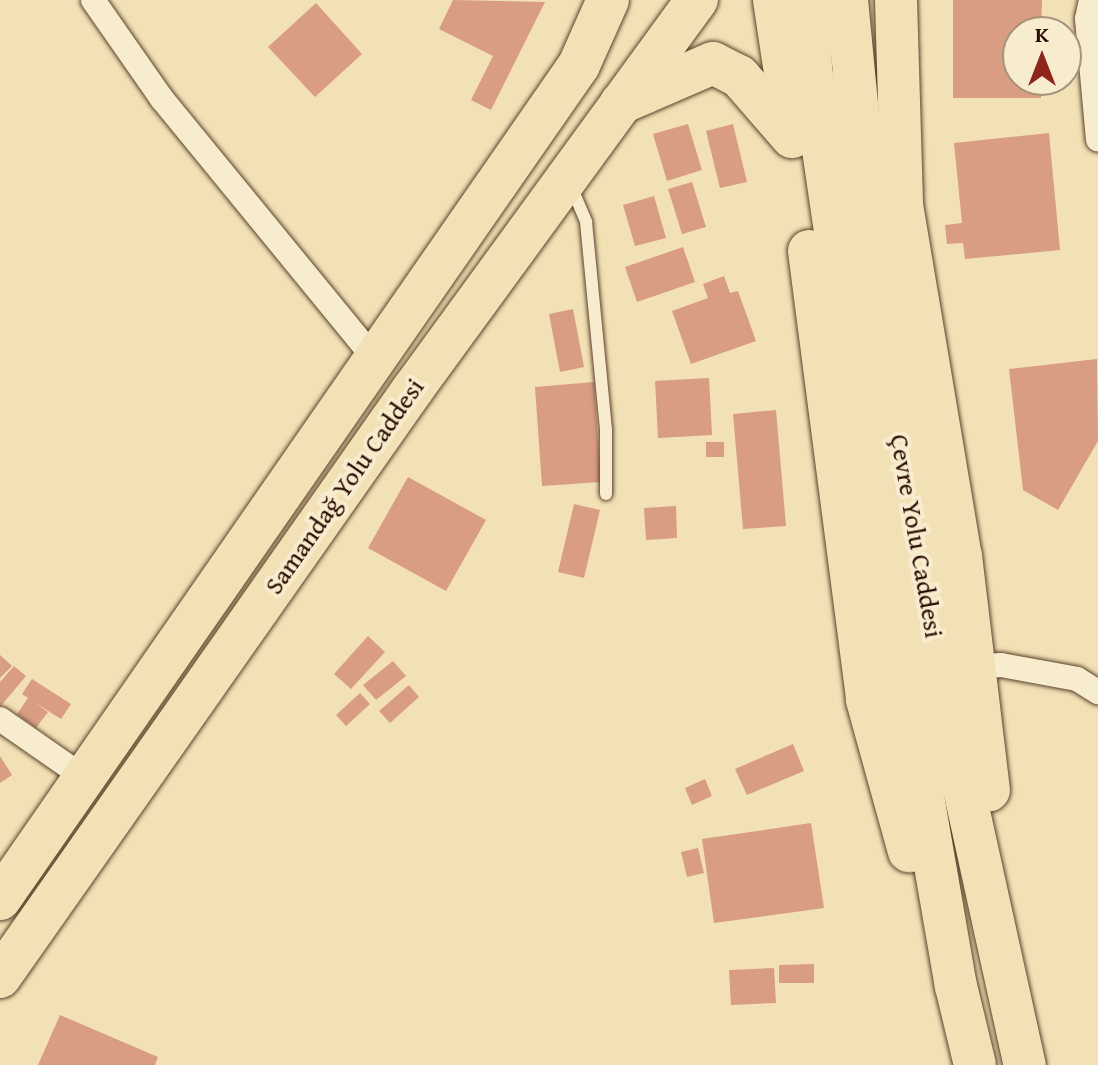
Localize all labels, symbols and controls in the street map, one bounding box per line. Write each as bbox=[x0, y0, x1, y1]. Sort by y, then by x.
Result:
north arrow bbox=[1002, 16, 1082, 96]
text: K bbox=[1035, 18, 1049, 50]
street label: Samandağ Yolu Caddesi bbox=[258, 372, 430, 600]
street label: Çevre Yolu Caddesi bbox=[884, 432, 950, 640]

